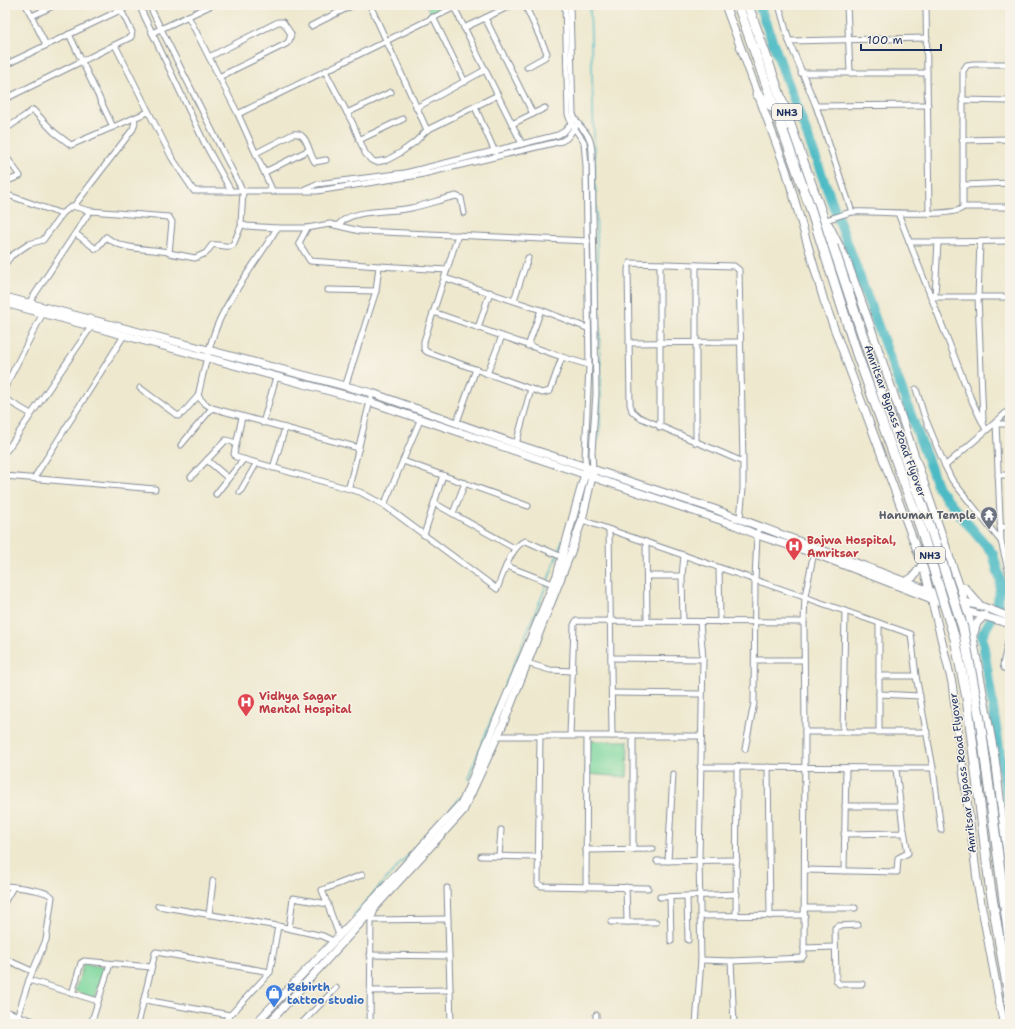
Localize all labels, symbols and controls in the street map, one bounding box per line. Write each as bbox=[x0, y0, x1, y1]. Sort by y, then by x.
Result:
scale bar bbox=[861, 26, 941, 52]
text: 100 m bbox=[867, 32, 903, 48]
road number: NH3 bbox=[772, 104, 802, 120]
street label: Amritsar Bypass Road Flyover bbox=[860, 343, 930, 499]
temple icon: Hanuman Temple bbox=[979, 505, 999, 530]
place label: Hanuman Temple bbox=[879, 508, 976, 523]
place label: Bajwa Hospital, Amritsar bbox=[807, 533, 896, 561]
hospital icon: Bajwa Hospital, Amritsar bbox=[784, 536, 804, 561]
road number: NH3 bbox=[915, 547, 945, 563]
place label: Vidhya Sagar Mental Hospital bbox=[259, 689, 352, 717]
hospital icon: Vidhya Sagar Mental Hospital bbox=[236, 692, 256, 717]
street label: Amritsar Bypass Road Flyover bbox=[946, 692, 980, 854]
place label: Rebirth tattoo studio bbox=[287, 980, 364, 1008]
shop icon: Rebirth tattoo studio bbox=[264, 983, 284, 1008]

